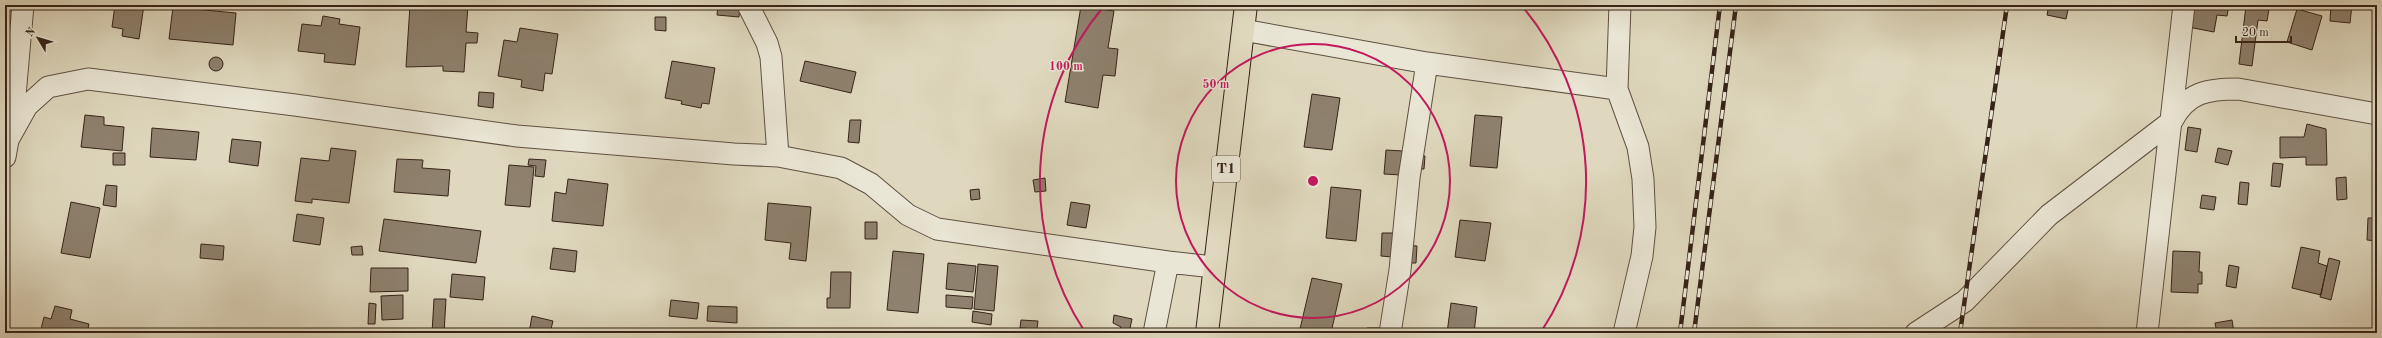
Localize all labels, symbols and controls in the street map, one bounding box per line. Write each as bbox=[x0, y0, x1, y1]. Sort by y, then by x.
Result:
north arrow bbox=[18, 18, 58, 58]
scale bar bbox=[2236, 18, 2291, 44]
text: N bbox=[24, 26, 39, 39]
text: 20 m bbox=[2242, 27, 2269, 39]
text: 100 m bbox=[1049, 61, 1083, 73]
text: 50 m bbox=[1203, 78, 1230, 91]
road number: T1 bbox=[1212, 156, 1240, 182]
centre of rings bbox=[1306, 174, 1320, 188]

